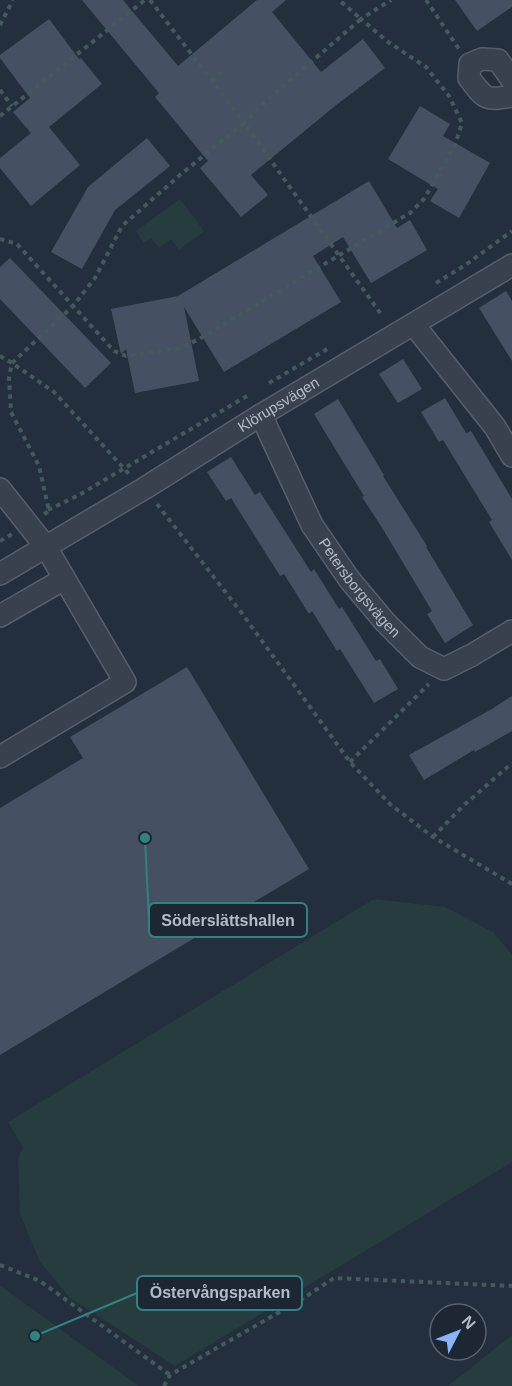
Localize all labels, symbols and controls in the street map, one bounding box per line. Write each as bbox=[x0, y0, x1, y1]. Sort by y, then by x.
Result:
street label: Klörupsvägen bbox=[235, 373, 322, 435]
street label: Petersborgsvägen bbox=[315, 535, 404, 640]
callout: Söderslättshallen bbox=[149, 903, 307, 937]
text: Söderslättshallen bbox=[161, 912, 295, 929]
callout: Östervångsparken bbox=[137, 1276, 302, 1310]
text: Östervångsparken bbox=[150, 1283, 290, 1301]
north arrow bbox=[428, 1302, 488, 1362]
text: N bbox=[459, 1312, 479, 1332]

